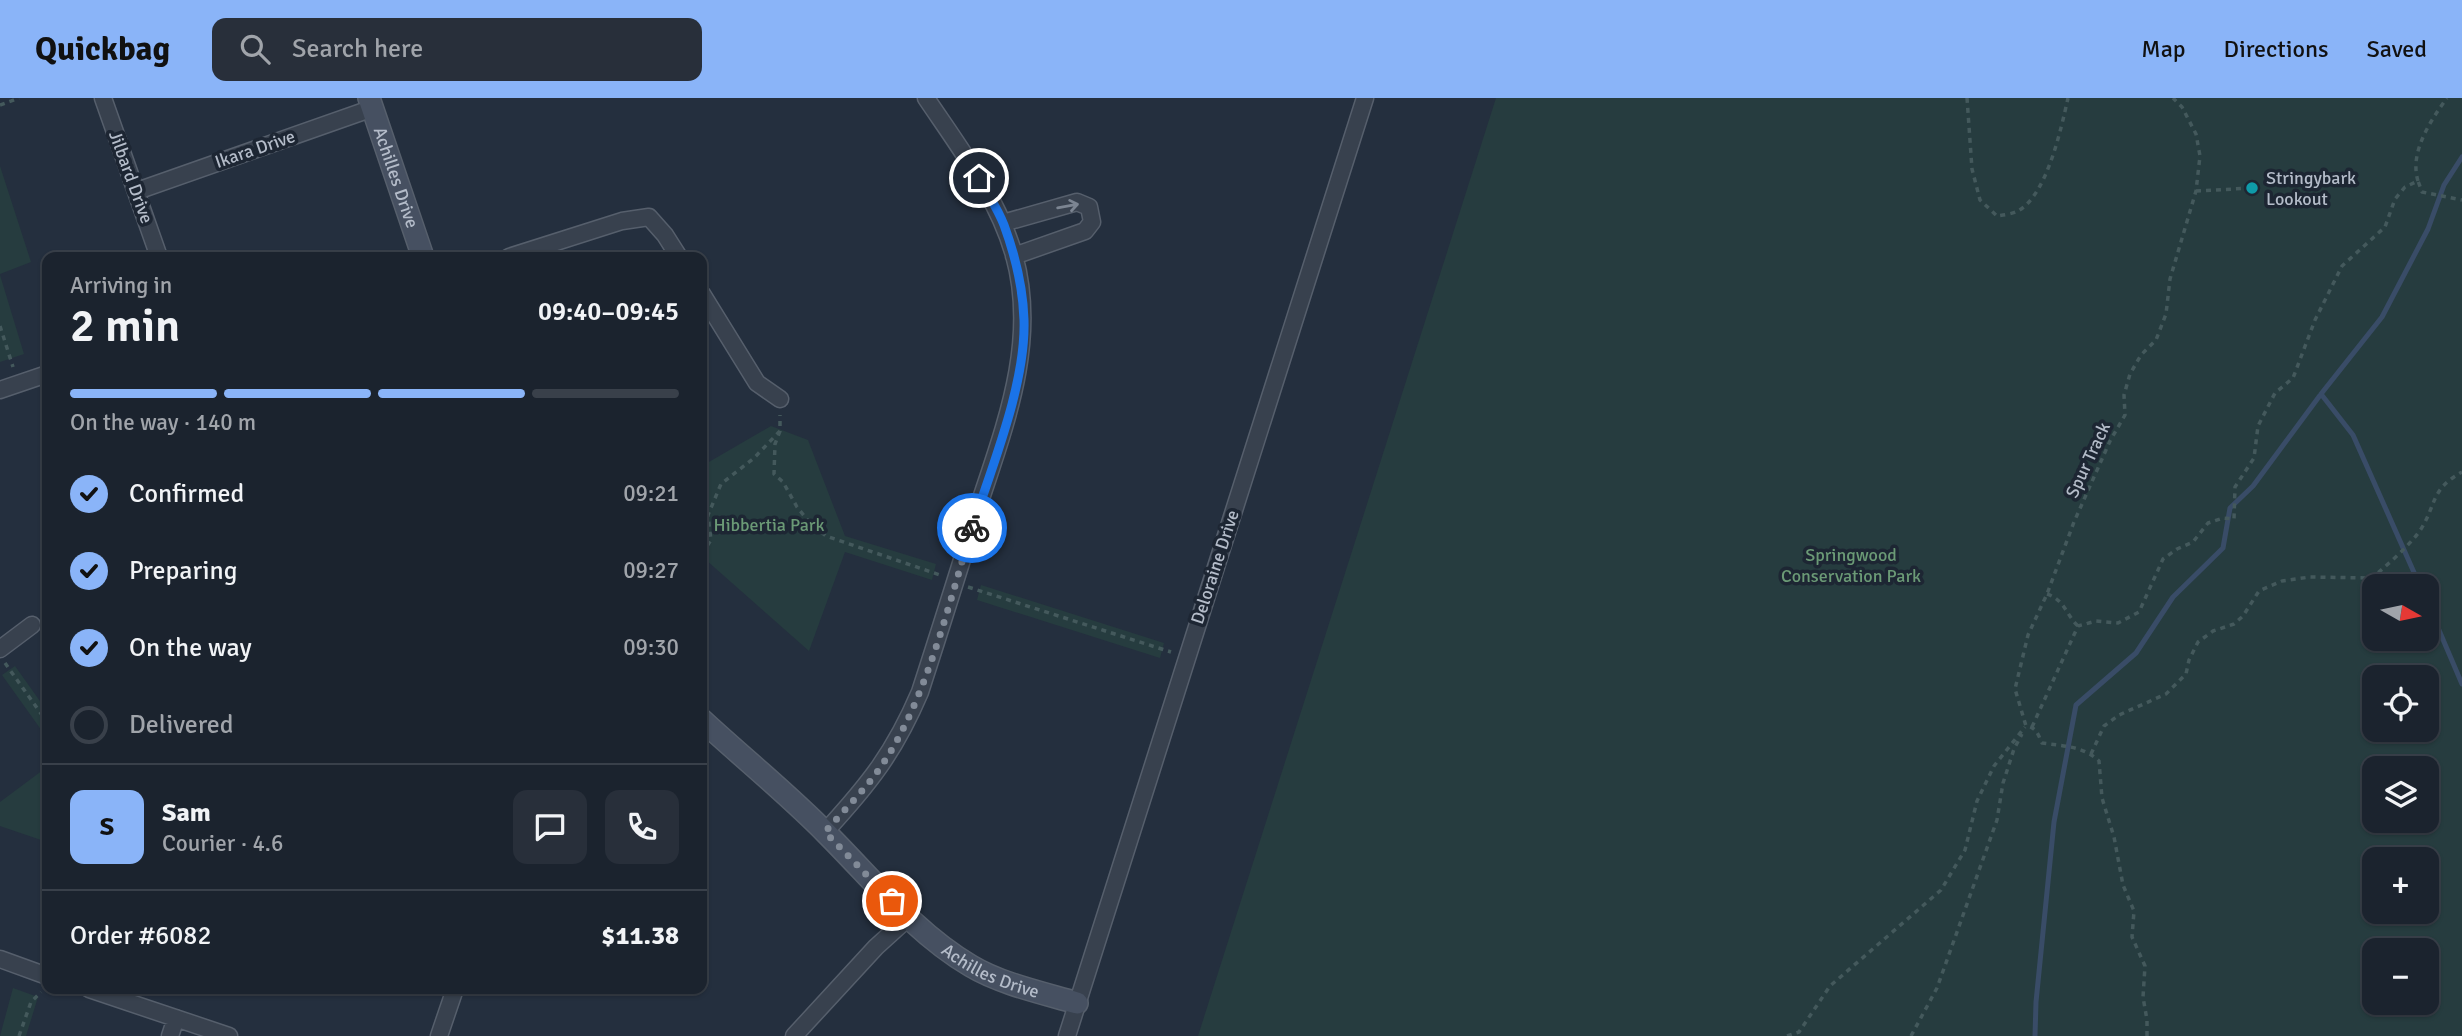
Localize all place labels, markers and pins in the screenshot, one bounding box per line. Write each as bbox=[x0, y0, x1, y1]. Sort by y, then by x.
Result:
pin bbox=[949, 148, 1009, 208]
place label: Stringybark Lookout bbox=[2266, 167, 2356, 210]
marker: Stringybark Lookout bbox=[2244, 180, 2260, 196]
pin bbox=[862, 871, 922, 931]

